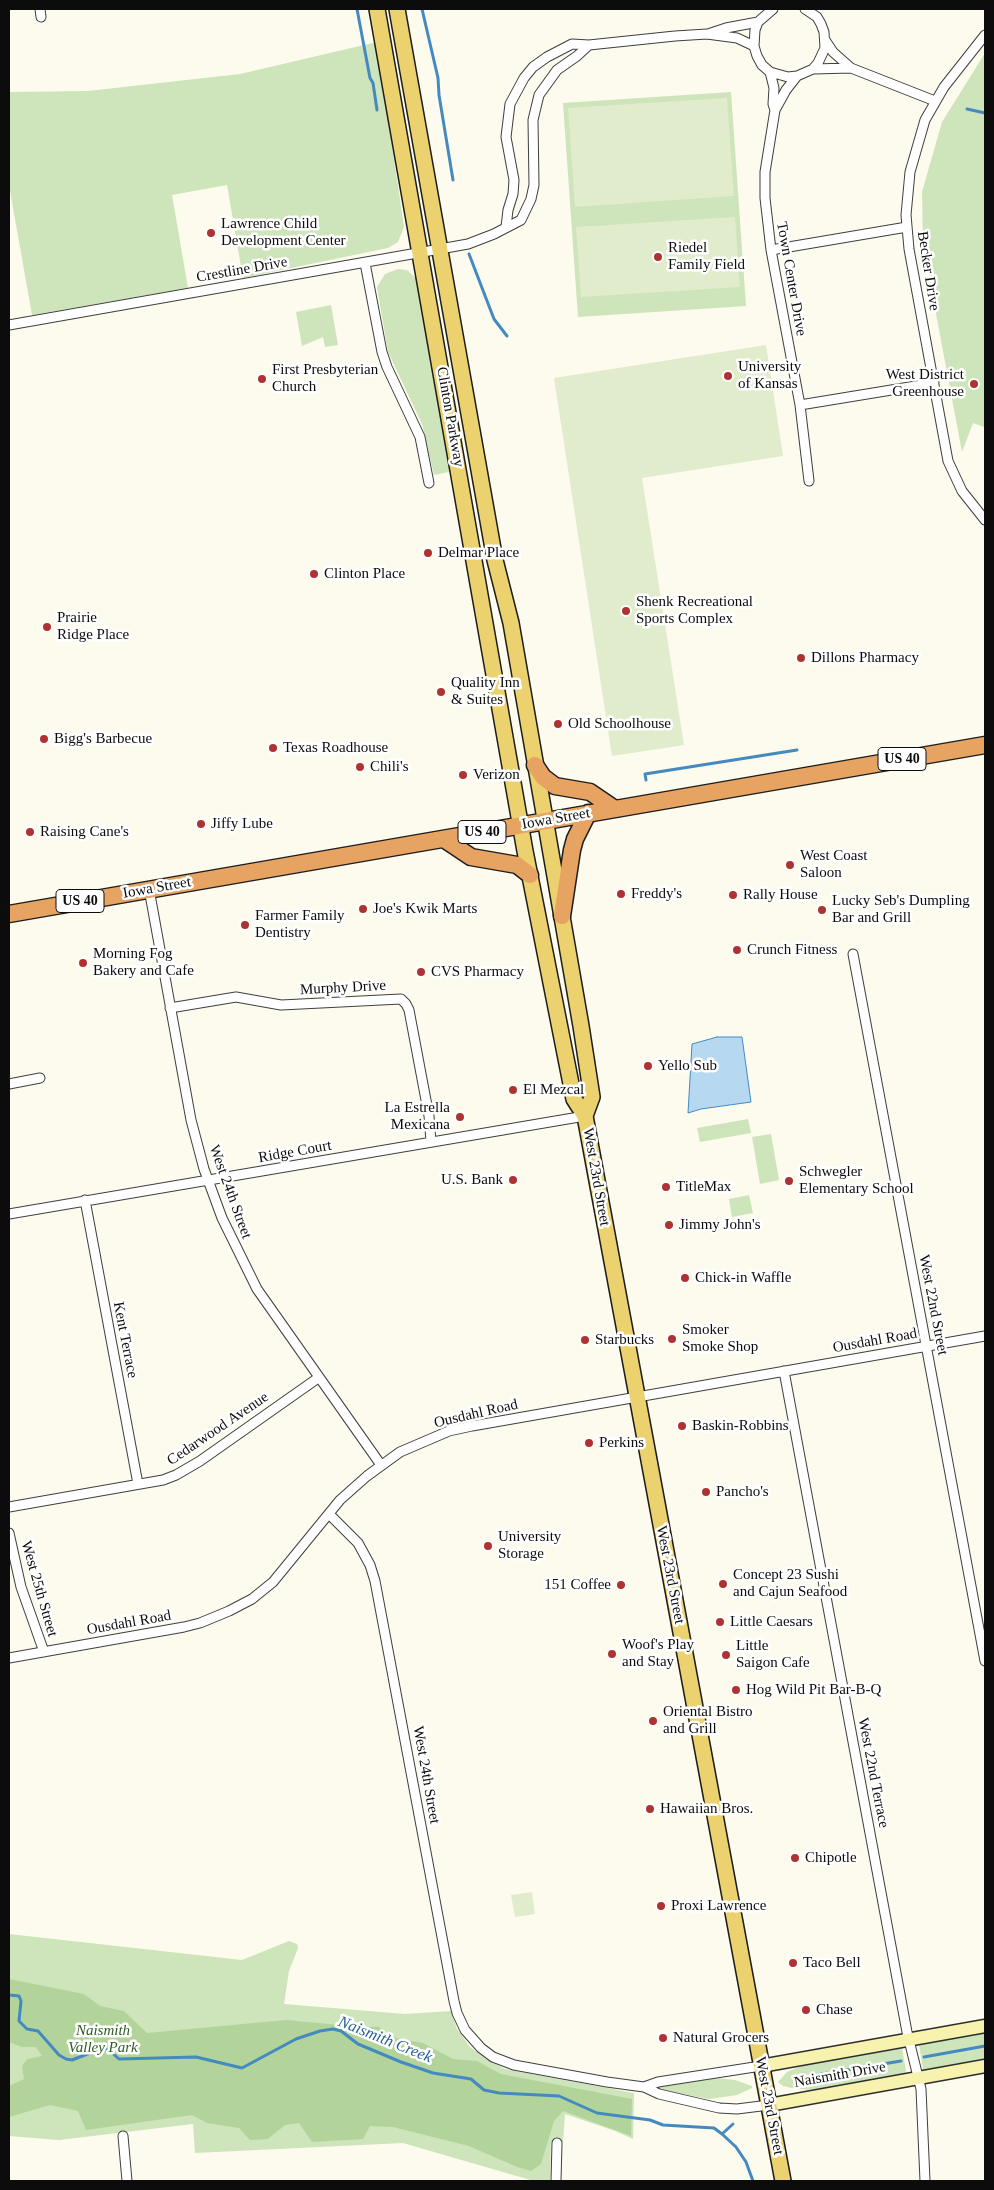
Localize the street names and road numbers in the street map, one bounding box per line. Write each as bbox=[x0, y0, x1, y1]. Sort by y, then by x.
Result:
street label: Town Center Drive bbox=[772, 221, 810, 337]
street label: Becker Drive bbox=[913, 230, 943, 312]
street label: Crestline Drive bbox=[195, 253, 289, 287]
street label: Clinton Parkway bbox=[432, 366, 468, 468]
road number: US 40 bbox=[878, 748, 926, 771]
street label: Iowa Street bbox=[521, 804, 591, 834]
road number: US 40 bbox=[458, 820, 506, 844]
street label: Iowa Street bbox=[122, 873, 192, 903]
road number: US 40 bbox=[56, 889, 104, 912]
street label: Murphy Drive bbox=[299, 977, 387, 999]
street label: West 23rd Street bbox=[578, 1126, 614, 1228]
street label: Ridge Court bbox=[257, 1137, 333, 1167]
street label: West 24th Street bbox=[205, 1143, 255, 1241]
street label: West 22nd Street bbox=[914, 1253, 952, 1357]
street label: Kent Terrace bbox=[109, 1300, 141, 1380]
street label: Ousdahl Road bbox=[831, 1325, 919, 1357]
street label: Cedarwood Avenue bbox=[164, 1388, 272, 1470]
street label: Ousdahl Road bbox=[432, 1396, 520, 1432]
street label: West 23rd Street bbox=[652, 1524, 688, 1626]
street label: West 25th Street bbox=[17, 1539, 61, 1639]
street label: Ousdahl Road bbox=[85, 1607, 173, 1639]
street label: West 22nd Terrace bbox=[853, 1716, 893, 1830]
street label: West 24th Street bbox=[409, 1725, 443, 1825]
street label: West 23rd Street bbox=[751, 2055, 787, 2157]
street label: Naismith Drive bbox=[793, 2058, 887, 2092]

